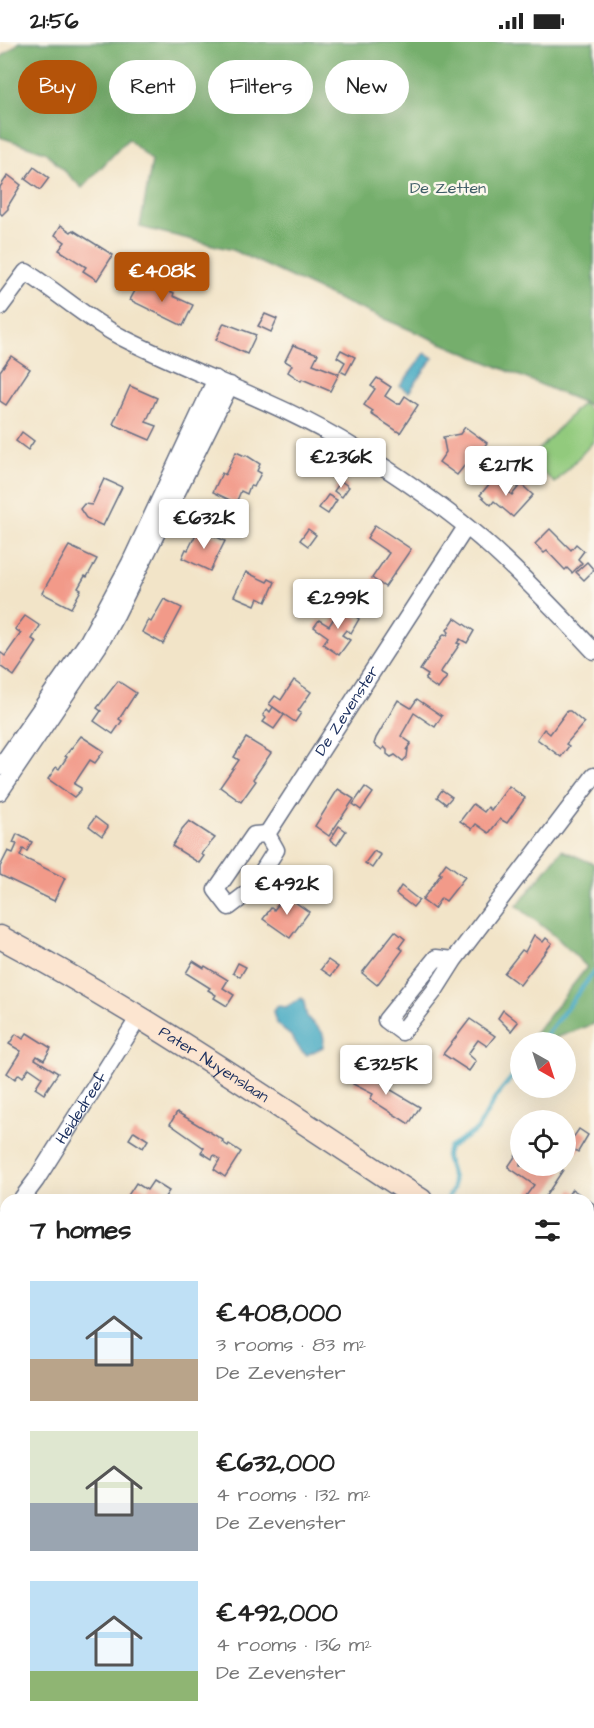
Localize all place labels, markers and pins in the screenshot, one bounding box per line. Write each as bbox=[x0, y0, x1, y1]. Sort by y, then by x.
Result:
pin: €408K bbox=[120, 252, 204, 303]
pin: €236K bbox=[299, 438, 383, 489]
pin: €217K bbox=[464, 446, 548, 497]
pin: €632K bbox=[162, 499, 246, 550]
pin: €299K bbox=[296, 579, 380, 630]
pin: €492K bbox=[245, 865, 329, 916]
pin: €325K bbox=[344, 1045, 428, 1096]

